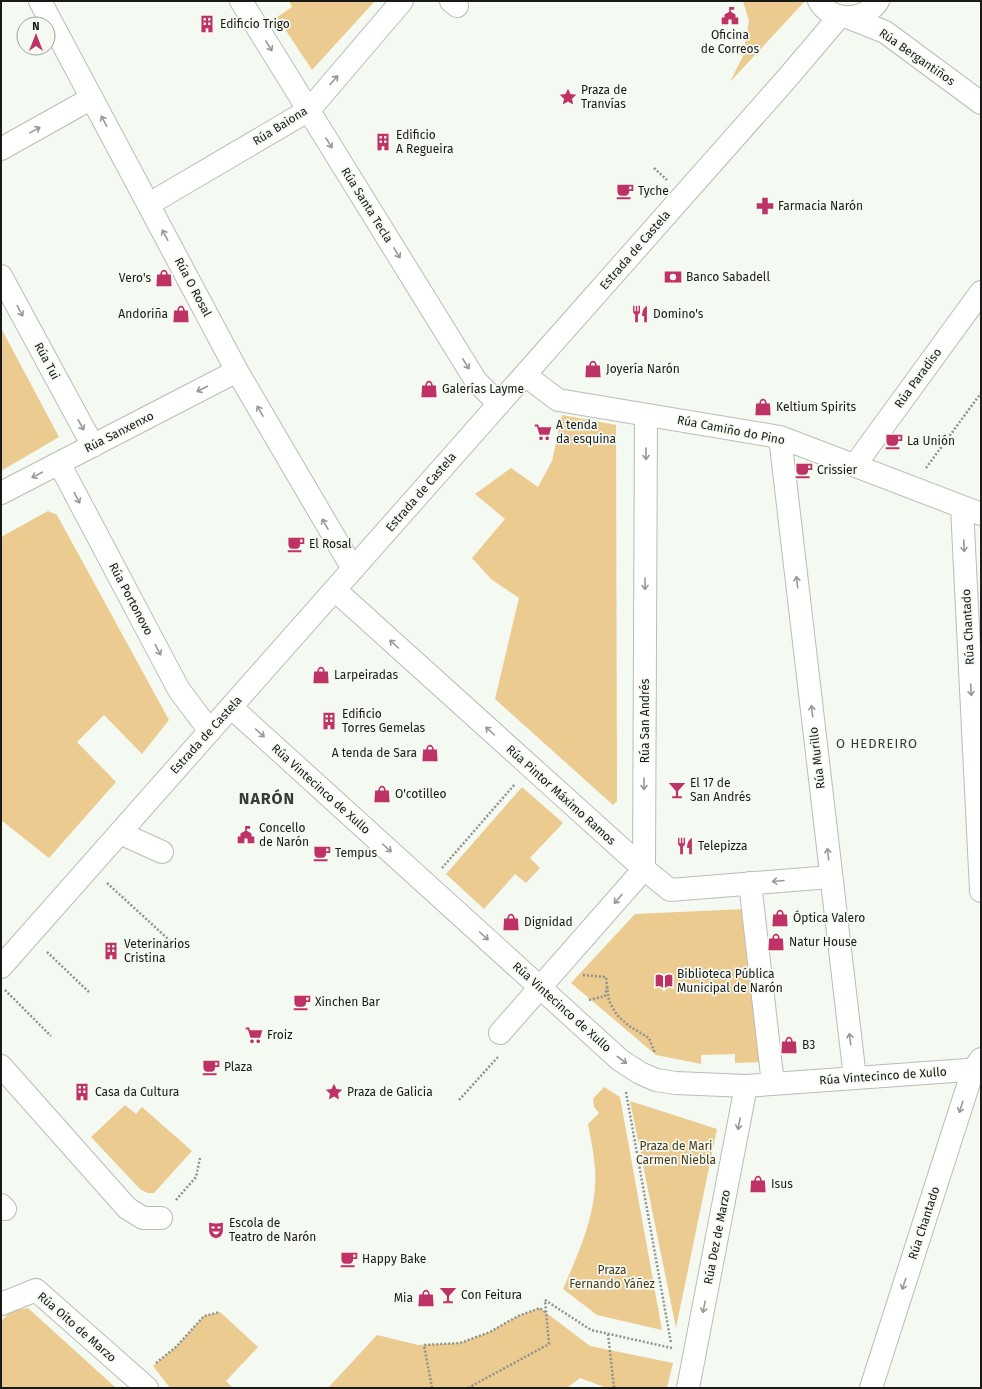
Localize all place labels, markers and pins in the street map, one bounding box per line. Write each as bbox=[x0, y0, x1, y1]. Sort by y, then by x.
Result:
public building icon: Oficina de Correos bbox=[720, 6, 740, 26]
building icon: Edificio Trigo bbox=[197, 14, 217, 34]
place label: Edificio Trigo bbox=[220, 17, 290, 31]
place label: Oficina de Correos bbox=[701, 28, 760, 56]
place label: Praza de Tranvías bbox=[581, 83, 627, 111]
place icon: Praza de Tranvías bbox=[558, 87, 578, 107]
place label: Edificio A Regueira bbox=[396, 128, 453, 156]
building icon: Edificio A Regueira bbox=[373, 132, 393, 152]
cafe icon: Tyche bbox=[615, 181, 635, 201]
place label: Tyche bbox=[638, 184, 669, 198]
pharmacy icon: Farmacia Narón bbox=[755, 196, 775, 216]
place label: Farmacia Narón bbox=[778, 199, 863, 213]
bank icon: Banco Sabadell bbox=[663, 267, 683, 287]
shop icon: Vero's bbox=[154, 268, 174, 288]
place label: Banco Sabadell bbox=[686, 270, 770, 284]
place label: Vero's bbox=[119, 271, 151, 285]
shop icon: Andoriña bbox=[171, 304, 191, 324]
restaurant icon: Domino's bbox=[630, 304, 650, 324]
place label: Andoriña bbox=[118, 307, 168, 321]
place label: Domino's bbox=[653, 307, 704, 321]
shop icon: Joyería Narón bbox=[583, 359, 603, 379]
place label: Joyería Narón bbox=[606, 362, 680, 376]
shop icon: Galerías Layme bbox=[419, 379, 439, 399]
place label: Galerías Layme bbox=[442, 382, 524, 396]
shop icon: Keltium Spirits bbox=[753, 397, 773, 417]
place label: Keltium Spirits bbox=[776, 400, 857, 414]
place label: A tenda da esquina bbox=[556, 418, 616, 446]
supermarket icon: A tenda da esquina bbox=[533, 422, 553, 442]
cafe icon: La Unión bbox=[884, 431, 904, 451]
place label: La Unión bbox=[907, 434, 955, 448]
cafe icon: Crissier bbox=[794, 460, 814, 480]
place label: Crissier bbox=[817, 463, 858, 477]
cafe icon: El Rosal bbox=[286, 534, 306, 554]
place label: El Rosal bbox=[309, 537, 352, 551]
shop icon: Larpeiradas bbox=[311, 665, 331, 685]
place label: Larpeiradas bbox=[334, 668, 398, 682]
place label: Edificio Torres Gemelas bbox=[342, 707, 426, 735]
building icon: Edificio Torres Gemelas bbox=[319, 711, 339, 731]
shop icon: A tenda de Sara bbox=[420, 743, 440, 763]
place label: A tenda de Sara bbox=[332, 746, 417, 760]
place label: El 17 de San Andrés bbox=[690, 776, 751, 804]
bar icon: El 17 de San Andrés bbox=[667, 780, 687, 800]
shop icon: O'cotilleo bbox=[372, 784, 392, 804]
place label: O'cotilleo bbox=[395, 787, 447, 801]
place label: Concello de Narón bbox=[259, 821, 309, 849]
public building icon: Concello de Narón bbox=[236, 825, 256, 845]
restaurant icon: Telepizza bbox=[675, 836, 695, 856]
place label: Telepizza bbox=[698, 839, 747, 853]
cafe icon: Tempus bbox=[312, 843, 332, 863]
place label: Tempus bbox=[335, 846, 377, 860]
shop icon: Óptica Valero bbox=[770, 908, 790, 928]
place label: Óptica Valero bbox=[793, 910, 865, 925]
shop icon: Dignidad bbox=[501, 912, 521, 932]
place label: Dignidad bbox=[524, 915, 573, 929]
shop icon: Natur House bbox=[766, 932, 786, 952]
place label: Natur House bbox=[789, 935, 857, 949]
place label: Veterinarios Cristina bbox=[124, 937, 190, 965]
building icon: Veterinarios Cristina bbox=[101, 941, 121, 961]
place label: Biblioteca Pública Municipal de Narón bbox=[677, 967, 783, 995]
library icon: Biblioteca Pública Municipal de Narón bbox=[654, 971, 674, 991]
cafe icon: Xinchen Bar bbox=[292, 992, 312, 1012]
place label: Xinchen Bar bbox=[315, 995, 380, 1009]
supermarket icon: Froiz bbox=[244, 1025, 264, 1045]
place label: Froiz bbox=[267, 1028, 292, 1042]
shop icon: B3 bbox=[779, 1035, 799, 1055]
place label: B3 bbox=[802, 1038, 815, 1052]
cafe icon: Plaza bbox=[201, 1057, 221, 1077]
place label: Plaza bbox=[224, 1060, 252, 1074]
building icon: Casa da Cultura bbox=[72, 1082, 92, 1102]
place icon: Praza de Galicia bbox=[324, 1082, 344, 1102]
place label: Casa da Cultura bbox=[95, 1085, 179, 1099]
place label: Praza de Galicia bbox=[347, 1085, 433, 1099]
shop icon: Isus bbox=[748, 1174, 768, 1194]
place label: Isus bbox=[771, 1177, 793, 1191]
place label: Escola de Teatro de Narón bbox=[229, 1216, 316, 1244]
theatre icon: Escola de Teatro de Narón bbox=[206, 1220, 226, 1240]
cafe icon: Happy Bake bbox=[339, 1249, 359, 1269]
place label: Happy Bake bbox=[362, 1252, 426, 1266]
bar icon: Con Feitura bbox=[438, 1285, 458, 1305]
shop icon: Mia bbox=[416, 1288, 436, 1308]
place label: Con Feitura bbox=[461, 1288, 522, 1302]
place label: Mia bbox=[394, 1291, 413, 1305]

